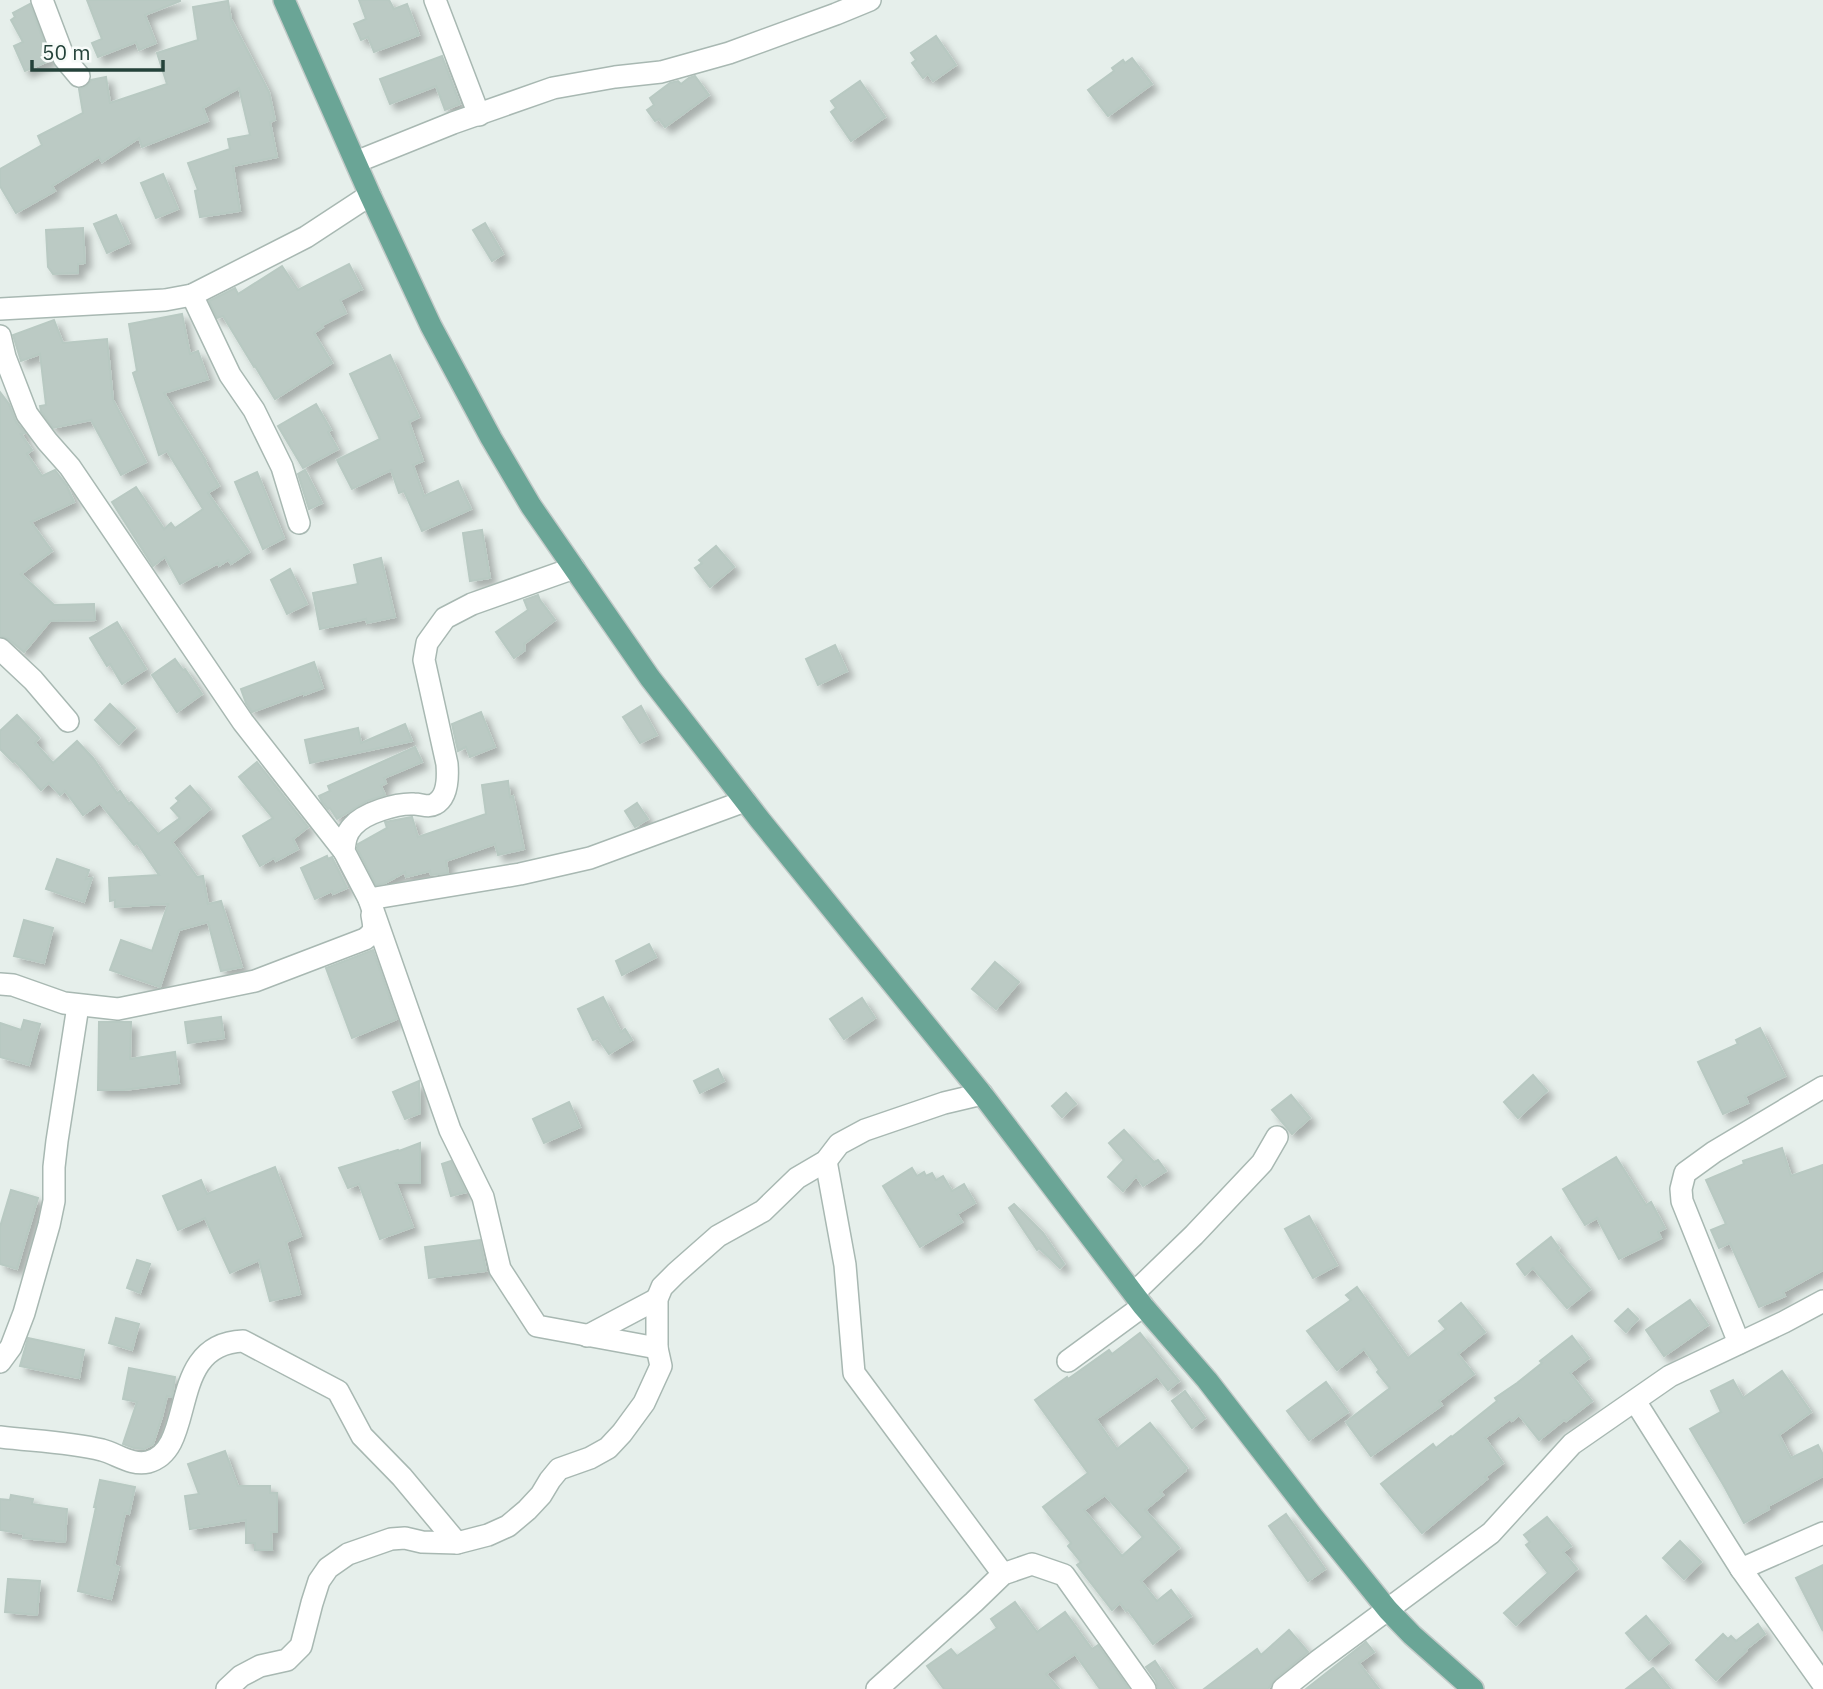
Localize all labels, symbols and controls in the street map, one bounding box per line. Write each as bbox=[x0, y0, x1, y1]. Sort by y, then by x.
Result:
scale bar bbox=[32, 28, 163, 72]
text: 50 m bbox=[42, 38, 91, 66]

